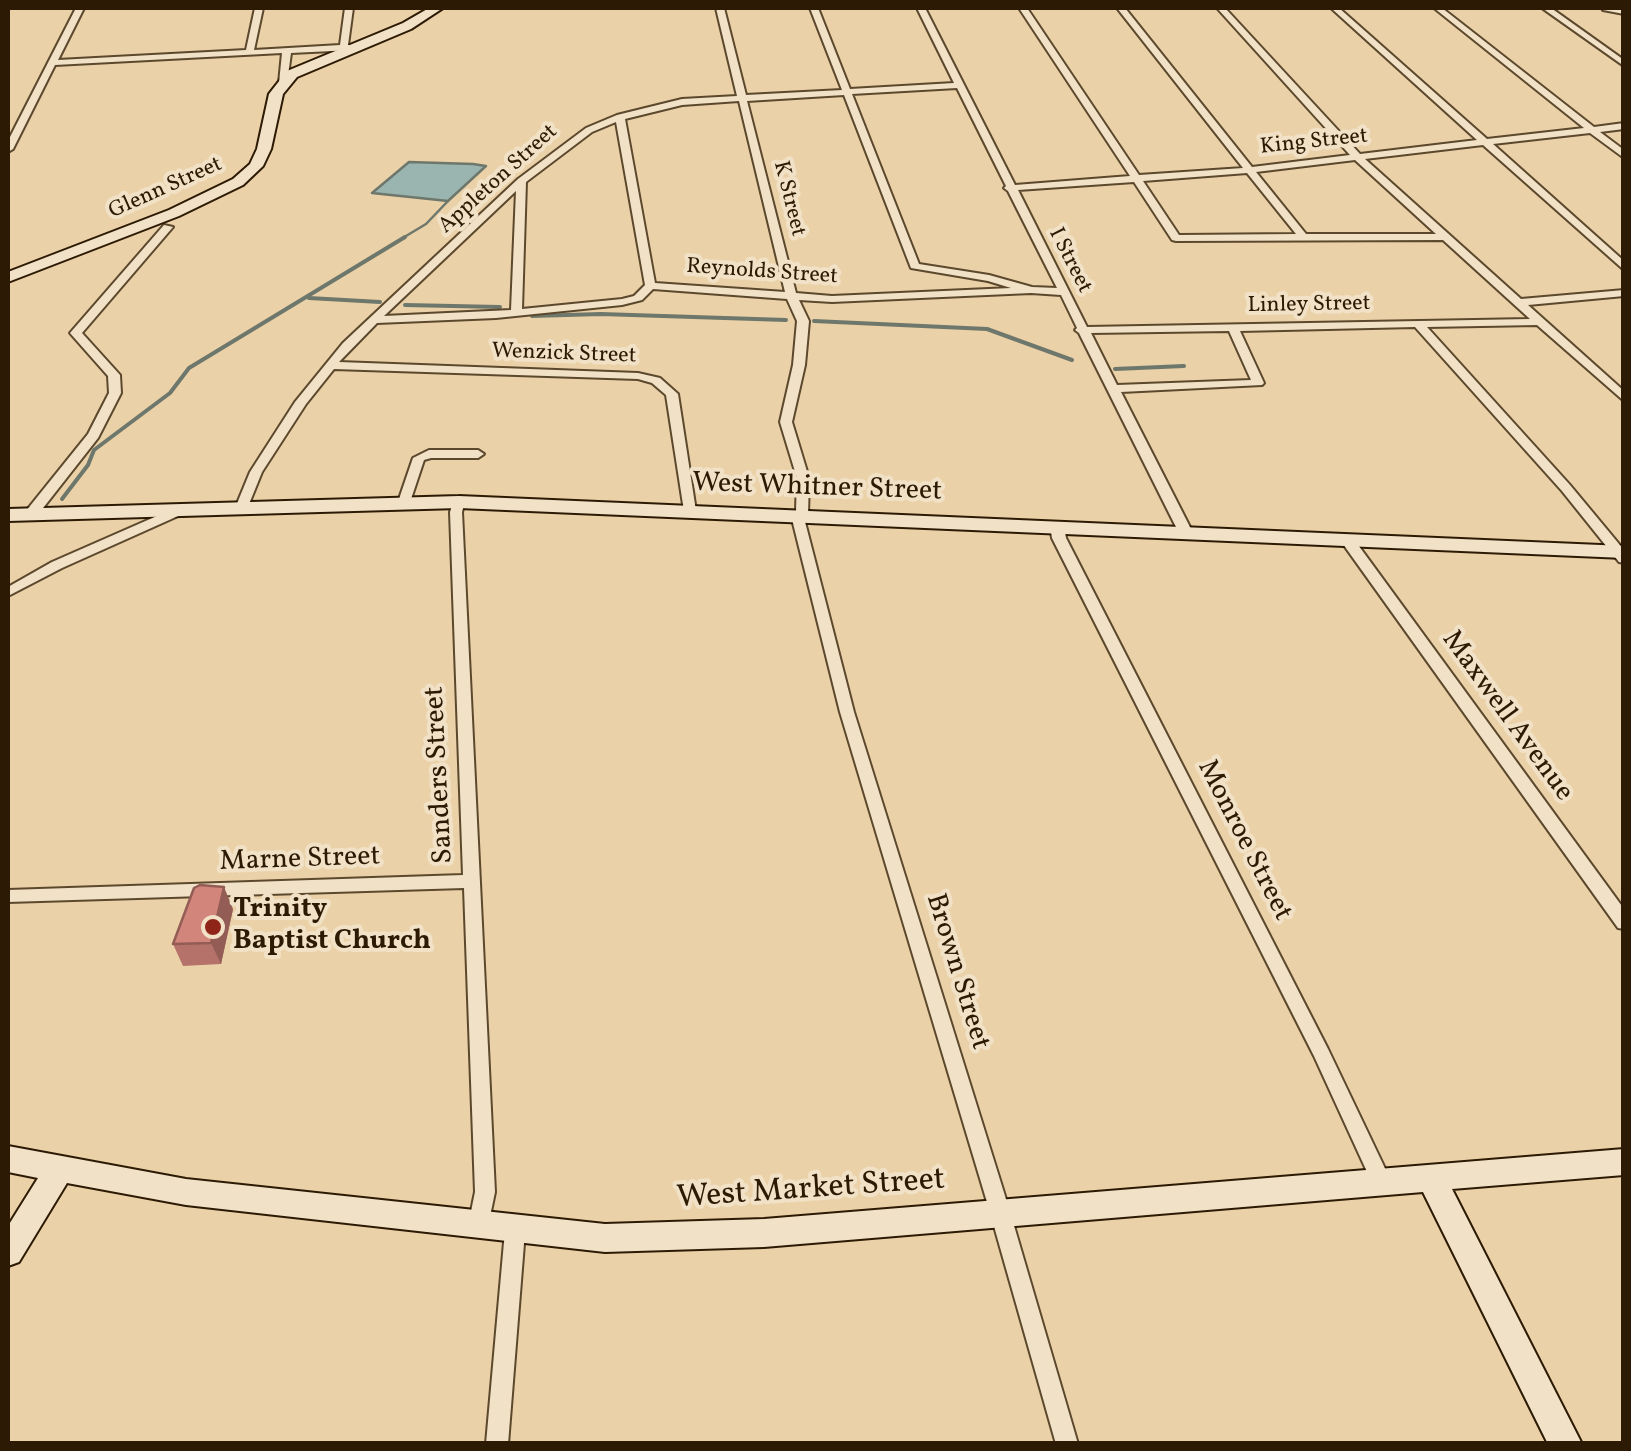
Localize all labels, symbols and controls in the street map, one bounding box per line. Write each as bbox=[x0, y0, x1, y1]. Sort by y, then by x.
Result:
street label: Appleton Street bbox=[434, 120, 564, 240]
street label: King Street bbox=[1259, 124, 1369, 162]
street label: Glenn Street bbox=[105, 152, 227, 226]
street label: K Street bbox=[766, 158, 810, 240]
street label: I Street bbox=[1041, 224, 1097, 298]
street label: Reynolds Street bbox=[685, 255, 839, 291]
street label: Linley Street bbox=[1247, 292, 1371, 320]
street label: Wenzick Street bbox=[491, 339, 637, 371]
street label: West Whitner Street bbox=[691, 468, 943, 510]
street label: Maxwell Avenue bbox=[1433, 625, 1579, 809]
street label: Sanders Street bbox=[420, 685, 462, 865]
street label: Monroe Street bbox=[1188, 755, 1298, 927]
street label: Marne Street bbox=[219, 841, 381, 881]
street label: Brown Street bbox=[916, 890, 996, 1054]
place label: Trinity Baptist Church bbox=[233, 894, 431, 960]
marker: Trinity Baptist Church bbox=[202, 916, 224, 938]
street label: West Market Street bbox=[676, 1162, 946, 1220]

